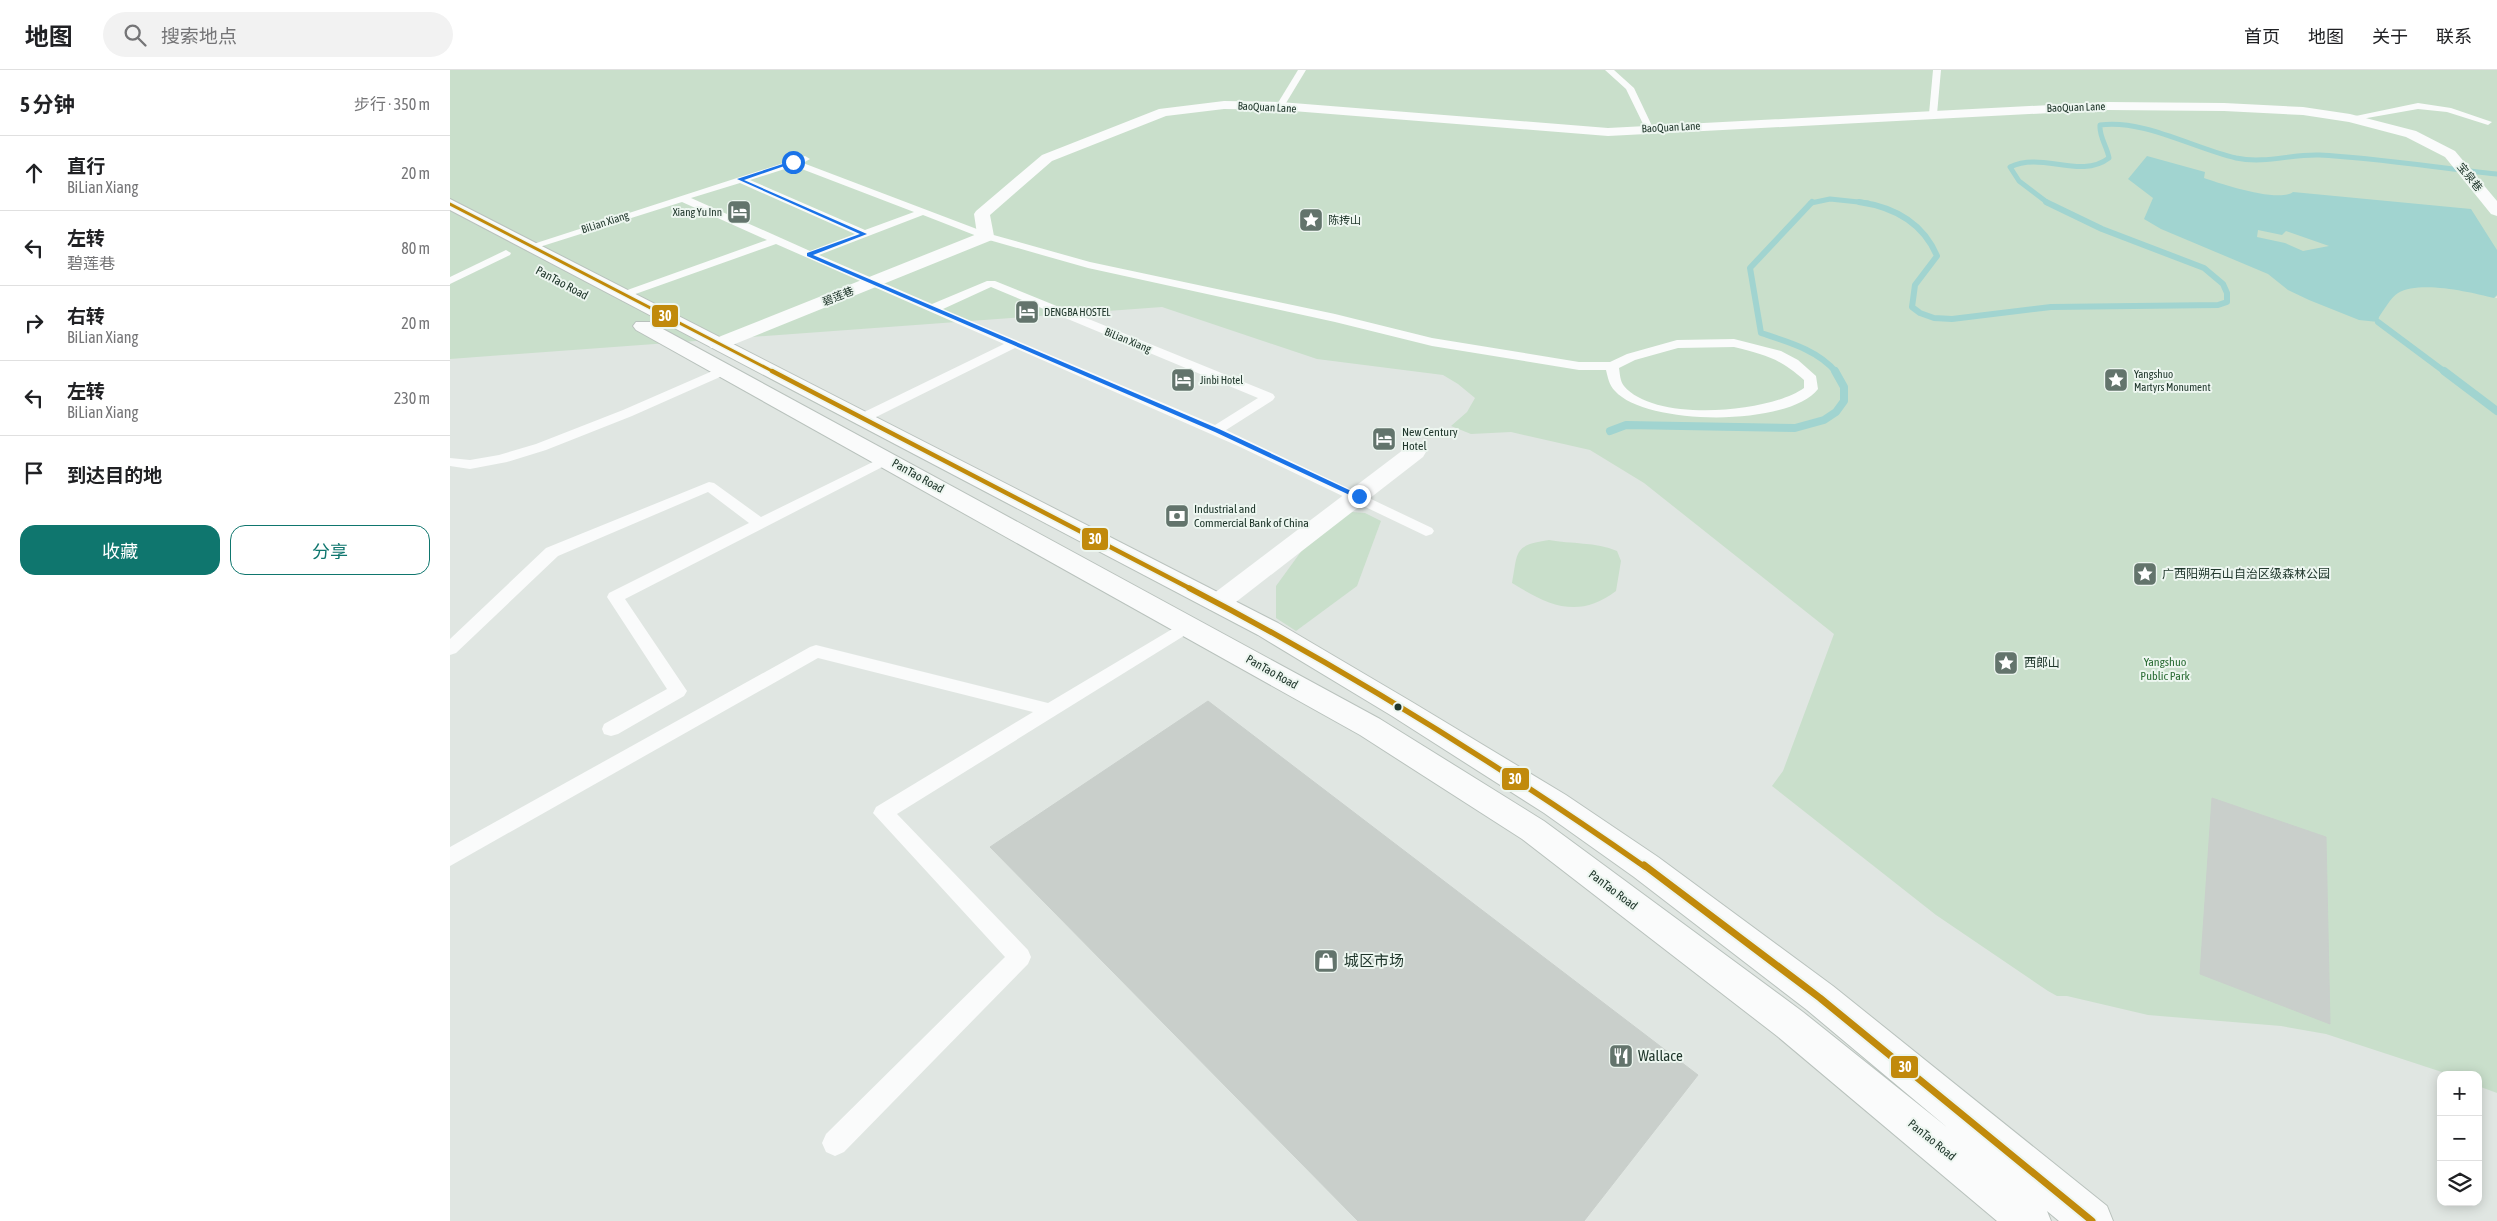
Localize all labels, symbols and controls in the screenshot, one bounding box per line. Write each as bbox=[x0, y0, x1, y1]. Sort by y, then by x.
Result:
search box bbox=[103, 12, 453, 57]
icon: search bbox=[121, 21, 149, 49]
text: 地图 bbox=[25, 23, 73, 50]
text: 搜索地点 bbox=[161, 25, 237, 47]
text: 首页 bbox=[2244, 26, 2280, 47]
text: 地图 bbox=[2308, 26, 2344, 47]
text: 关于 bbox=[2372, 26, 2408, 47]
text: 联系 bbox=[2436, 26, 2472, 47]
text: 5 分钟 bbox=[20, 92, 75, 116]
text: 步行 · 350 m bbox=[354, 95, 430, 113]
street label: BaoQuan Lane bbox=[1237, 99, 1297, 115]
street label: BaoQuan Lane bbox=[2046, 100, 2106, 114]
street label: BaoQuan Lane bbox=[1641, 119, 1701, 135]
route start bbox=[782, 151, 805, 174]
text: 直行 bbox=[67, 155, 105, 177]
icon: ahead bbox=[20, 159, 48, 187]
street label: 宝泉巷 bbox=[2455, 160, 2485, 194]
text: 20 m bbox=[401, 164, 430, 182]
text: BiLian Xiang bbox=[67, 178, 139, 196]
hotel icon: Xiang Yu Inn bbox=[726, 199, 752, 225]
place label: Xiang Yu Inn bbox=[673, 206, 722, 218]
place icon: 陈抟山 bbox=[1298, 207, 1324, 233]
street label: BiLian Xiang bbox=[580, 209, 630, 235]
place label: 陈抟山 bbox=[1328, 214, 1361, 226]
text: 左转 bbox=[67, 227, 105, 249]
icon: left bbox=[20, 234, 48, 262]
text: 80 m bbox=[401, 239, 430, 257]
text: 碧莲巷 bbox=[67, 254, 115, 272]
street label: PanTao Road bbox=[533, 263, 591, 303]
street label: 碧莲巷 bbox=[820, 284, 856, 308]
hotel icon: DENGBA HOSTEL bbox=[1014, 299, 1040, 325]
line badge: 30 bbox=[651, 304, 679, 328]
text: 右转 bbox=[67, 305, 105, 327]
place label: DENGBA HOSTEL bbox=[1044, 306, 1111, 318]
text: 30 bbox=[658, 308, 672, 324]
icon: right bbox=[20, 309, 48, 337]
text: 20 m bbox=[401, 314, 430, 332]
street label: BiLian Xiang bbox=[1103, 325, 1153, 355]
text: BiLian Xiang bbox=[67, 328, 139, 346]
hotel icon: Jinbi Hotel bbox=[1170, 367, 1196, 393]
place icon: Yangshuo Martyrs Monument bbox=[2103, 367, 2129, 393]
place label: Yangshuo Martyrs Monument bbox=[2134, 368, 2211, 393]
place label: Jinbi Hotel bbox=[1200, 374, 1243, 386]
text: 左转 bbox=[67, 380, 105, 402]
icon: left bbox=[20, 384, 48, 412]
text: 230 m bbox=[394, 389, 430, 407]
text: BiLian Xiang bbox=[67, 403, 139, 421]
place label: New Century Hotel bbox=[1402, 425, 1458, 453]
hotel icon: New Century Hotel bbox=[1371, 426, 1397, 452]
street label: PanTao Road bbox=[890, 456, 946, 496]
icon: arrive bbox=[20, 459, 48, 487]
text: 到达目的地 bbox=[67, 464, 162, 486]
route end bbox=[1348, 485, 1371, 508]
place label: Industrial and Commercial Bank of China bbox=[1194, 502, 1309, 530]
bank icon: Industrial and Commercial Bank of China bbox=[1164, 503, 1190, 529]
button: 收藏 bbox=[20, 525, 220, 575]
button: 分享 bbox=[230, 525, 430, 575]
line badge: 30 bbox=[1081, 527, 1109, 551]
text: 30 bbox=[1088, 531, 1102, 547]
place icon: 广西阳朔石山自治区级森林公园 bbox=[2132, 561, 2158, 587]
place label: 广西阳朔石山自治区级森林公园 bbox=[2162, 567, 2330, 581]
place icon: 西郎山 bbox=[1993, 650, 2019, 676]
street label: PanTao Road bbox=[1244, 652, 1300, 692]
park label: Yangshuo Public Park bbox=[2140, 655, 2190, 683]
place label: 西郎山 bbox=[2024, 656, 2060, 670]
unlabelled marker bbox=[1393, 702, 1403, 712]
line badge: 30 bbox=[1501, 767, 1530, 791]
text: 30 bbox=[1508, 771, 1522, 787]
street label: PanTao Road bbox=[1586, 867, 1640, 913]
shop icon: 城区市场 bbox=[1313, 948, 1339, 974]
place label: 城区市场 bbox=[1344, 952, 1404, 969]
restaurant icon: Wallace bbox=[1608, 1043, 1634, 1069]
place label: Wallace bbox=[1638, 1047, 1683, 1064]
line badge: 30 bbox=[1890, 1055, 1919, 1079]
text: 30 bbox=[1898, 1059, 1912, 1075]
map controls bbox=[2437, 1071, 2482, 1206]
button: + bbox=[2437, 1071, 2482, 1116]
button: − bbox=[2437, 1116, 2482, 1161]
street label: PanTao Road bbox=[1905, 1117, 1959, 1163]
button: layers bbox=[2437, 1161, 2482, 1206]

